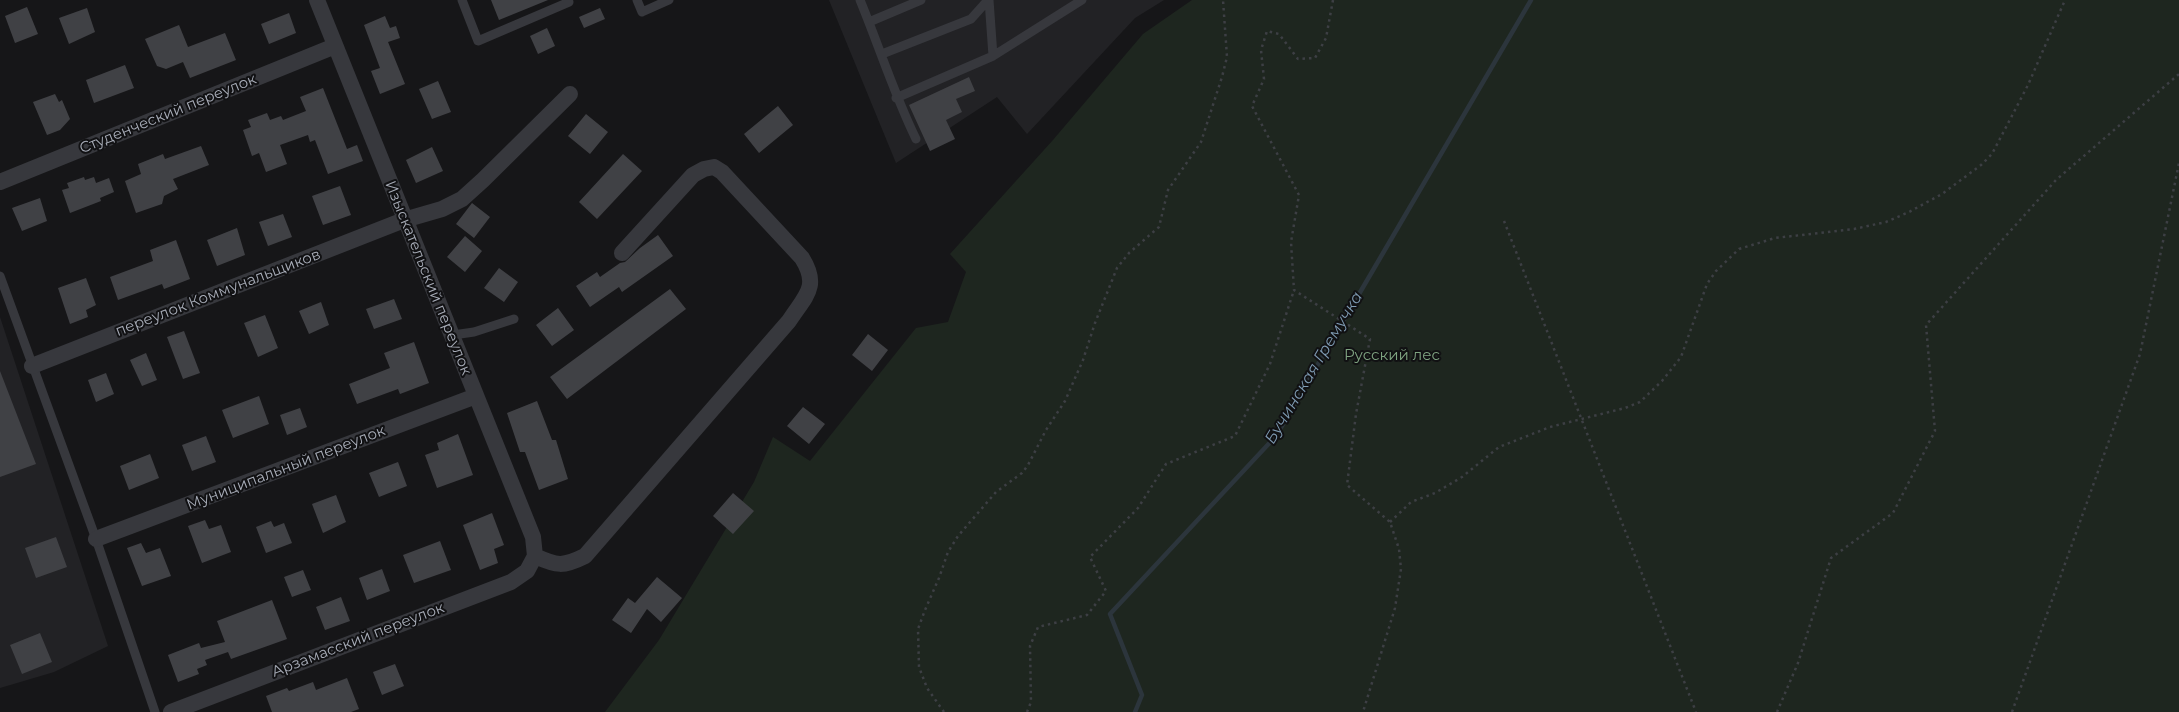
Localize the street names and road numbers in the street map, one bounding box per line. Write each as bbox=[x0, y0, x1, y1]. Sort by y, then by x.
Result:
street label: Студенческий переулок bbox=[77, 70, 259, 158]
street label: Изыскательский переулок bbox=[381, 178, 475, 378]
street label: переулок Коммунальщиков bbox=[113, 245, 323, 341]
street label: Муниципальный переулок bbox=[184, 422, 388, 514]
street label: Арзамасский переулок bbox=[269, 599, 447, 681]

